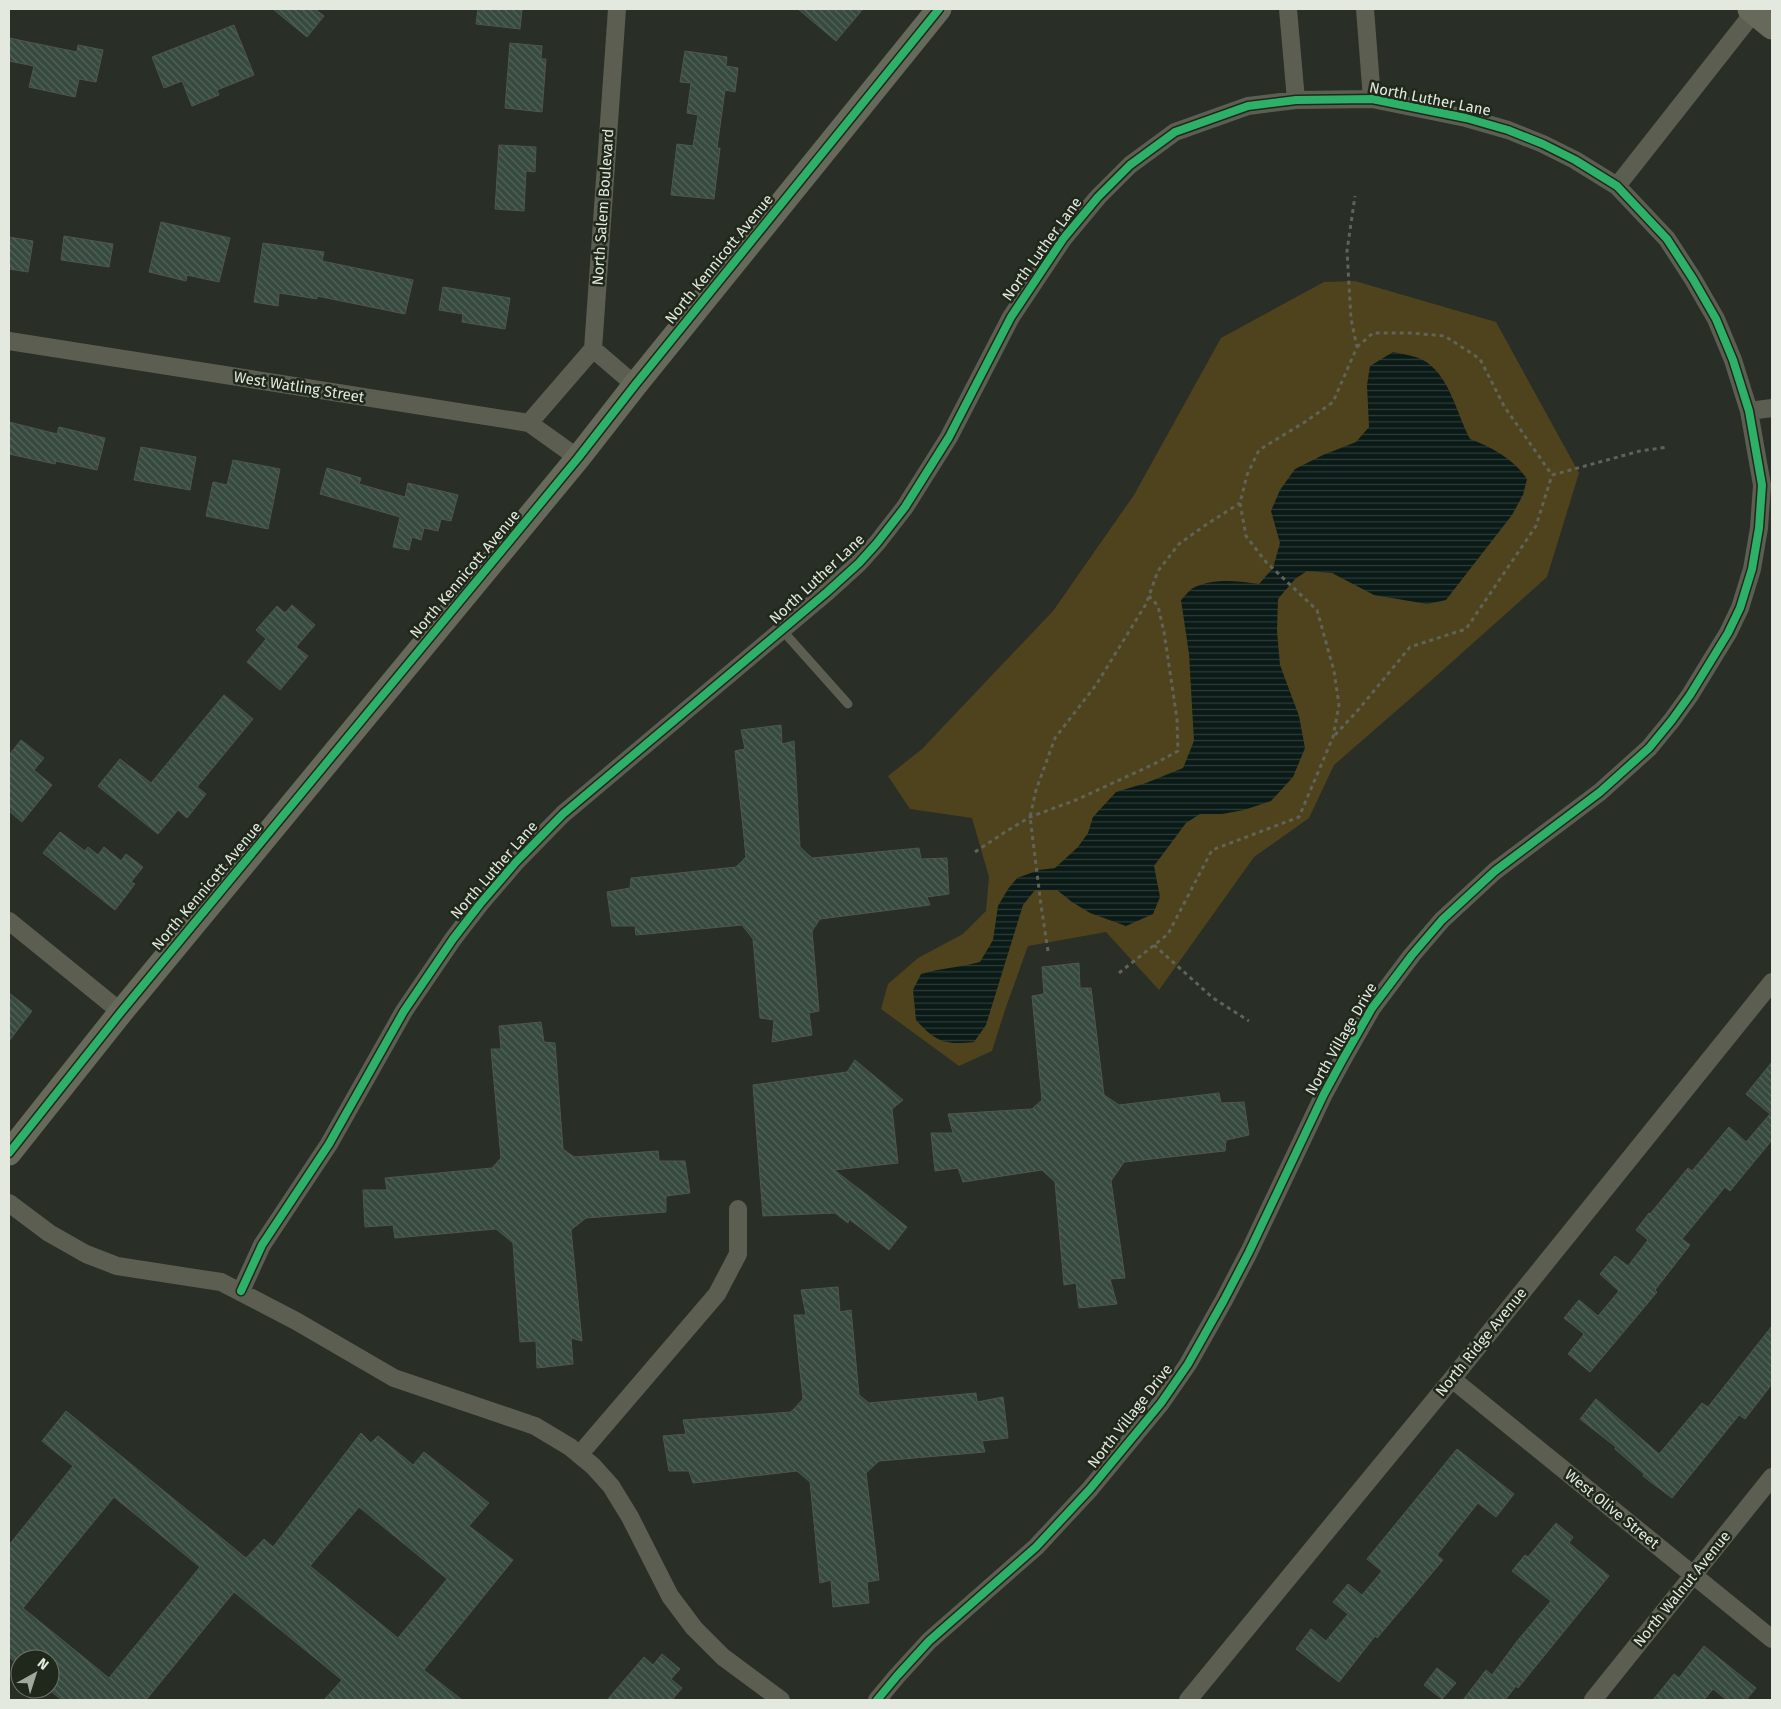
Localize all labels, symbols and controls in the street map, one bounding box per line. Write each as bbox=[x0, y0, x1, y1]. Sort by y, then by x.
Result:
street label: North Luther Lane bbox=[1368, 78, 1492, 120]
street label: North Salem Boulevard bbox=[589, 128, 617, 286]
street label: North Kennicott Avenue bbox=[661, 190, 777, 328]
street label: North Luther Lane bbox=[998, 194, 1086, 304]
street label: West Watling Street bbox=[232, 368, 366, 406]
street label: North Kennicott Avenue bbox=[406, 506, 524, 642]
street label: North Luther Lane bbox=[766, 530, 868, 628]
street label: North Luther Lane bbox=[447, 817, 541, 923]
street label: North Kennicott Avenue bbox=[148, 818, 266, 954]
street label: North Village Drive bbox=[1301, 979, 1381, 1099]
street label: North Ridge Avenue bbox=[1432, 1284, 1530, 1400]
street label: North Village Drive bbox=[1084, 1360, 1176, 1472]
street label: West Olive Street bbox=[1561, 1466, 1663, 1553]
street label: North Walnut Avenue bbox=[1630, 1527, 1734, 1651]
north arrow bbox=[10, 1649, 60, 1699]
text: N bbox=[34, 1655, 52, 1674]

